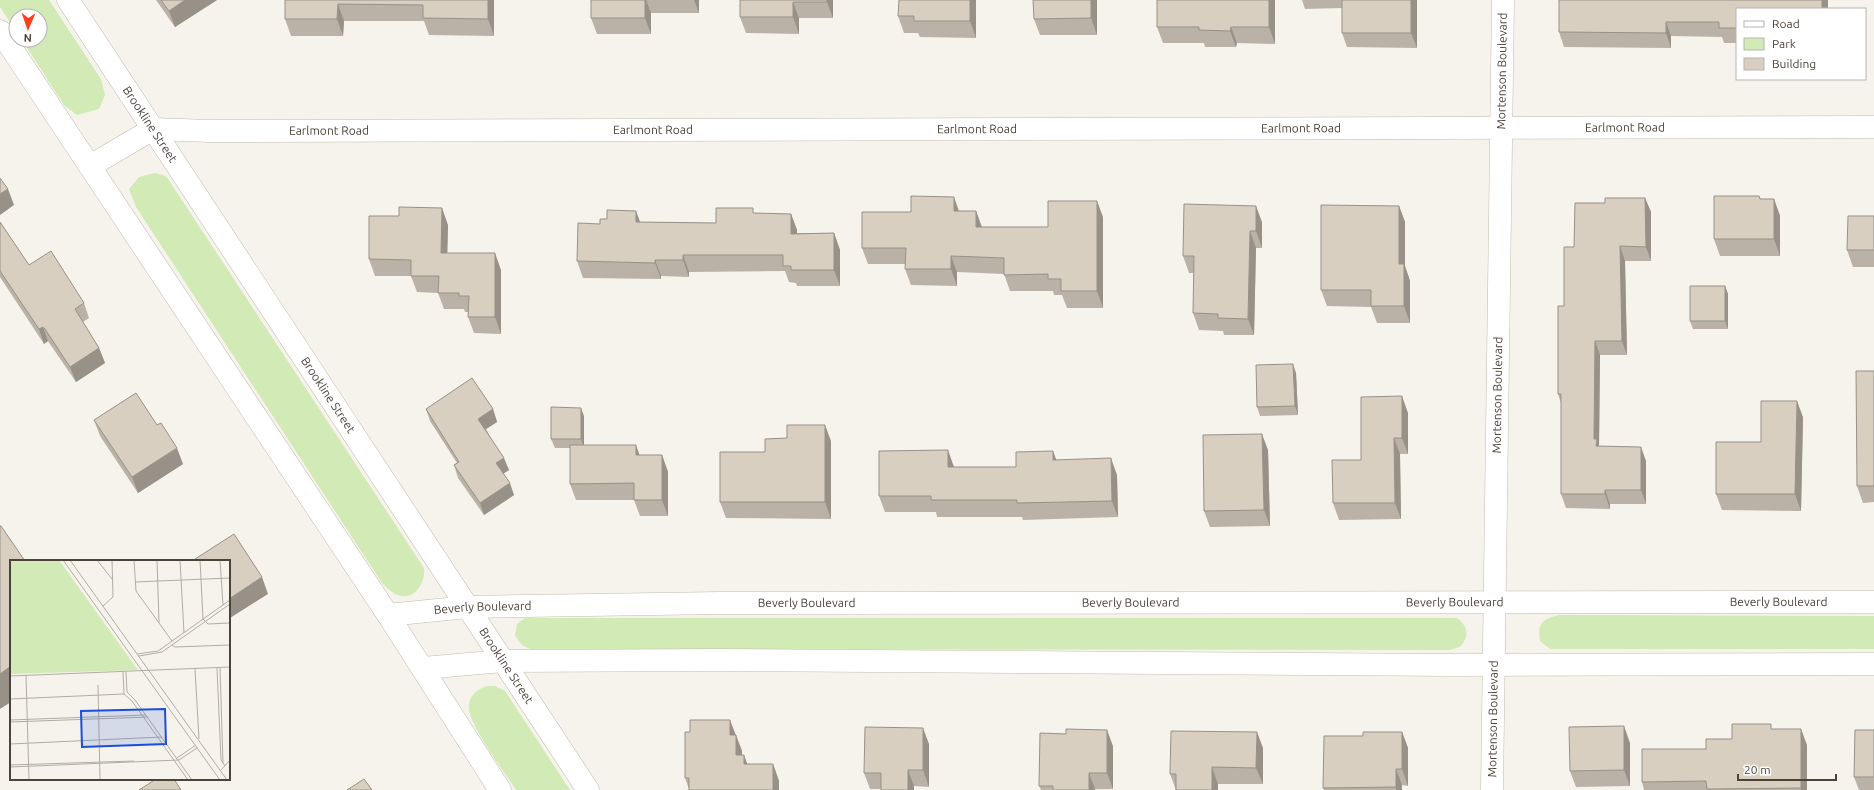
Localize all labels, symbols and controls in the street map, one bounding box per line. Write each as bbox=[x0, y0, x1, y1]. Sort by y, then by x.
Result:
north arrow bbox=[8, 8, 48, 48]
legend bbox=[1736, 8, 1866, 80]
street label: Mortenson Boulevard bbox=[1494, 12, 1509, 130]
text: Road bbox=[1772, 17, 1800, 30]
text: N bbox=[23, 32, 32, 44]
text: Park bbox=[1772, 37, 1796, 50]
text: Building bbox=[1772, 57, 1816, 70]
street label: Brookline Street bbox=[121, 84, 180, 165]
street label: Earlmont Road bbox=[1261, 121, 1341, 134]
street label: Earlmont Road bbox=[1585, 121, 1665, 134]
street label: Earlmont Road bbox=[937, 122, 1017, 135]
street label: Earlmont Road bbox=[613, 123, 693, 136]
street label: Earlmont Road bbox=[289, 124, 369, 137]
street label: Mortenson Boulevard bbox=[1490, 336, 1504, 454]
street label: Brookline Street bbox=[299, 354, 358, 435]
inset map bbox=[10, 560, 230, 780]
street label: Beverly Boulevard bbox=[1406, 595, 1504, 608]
street label: Beverly Boulevard bbox=[1730, 595, 1828, 608]
street label: Beverly Boulevard bbox=[758, 596, 856, 609]
street label: Beverly Boulevard bbox=[1082, 596, 1180, 609]
street label: Beverly Boulevard bbox=[433, 599, 532, 616]
street label: Brookline Street bbox=[477, 625, 536, 706]
street label: Mortenson Boulevard bbox=[1485, 660, 1500, 778]
scale bar bbox=[1738, 756, 1836, 782]
text: 20 m bbox=[1744, 763, 1771, 776]

